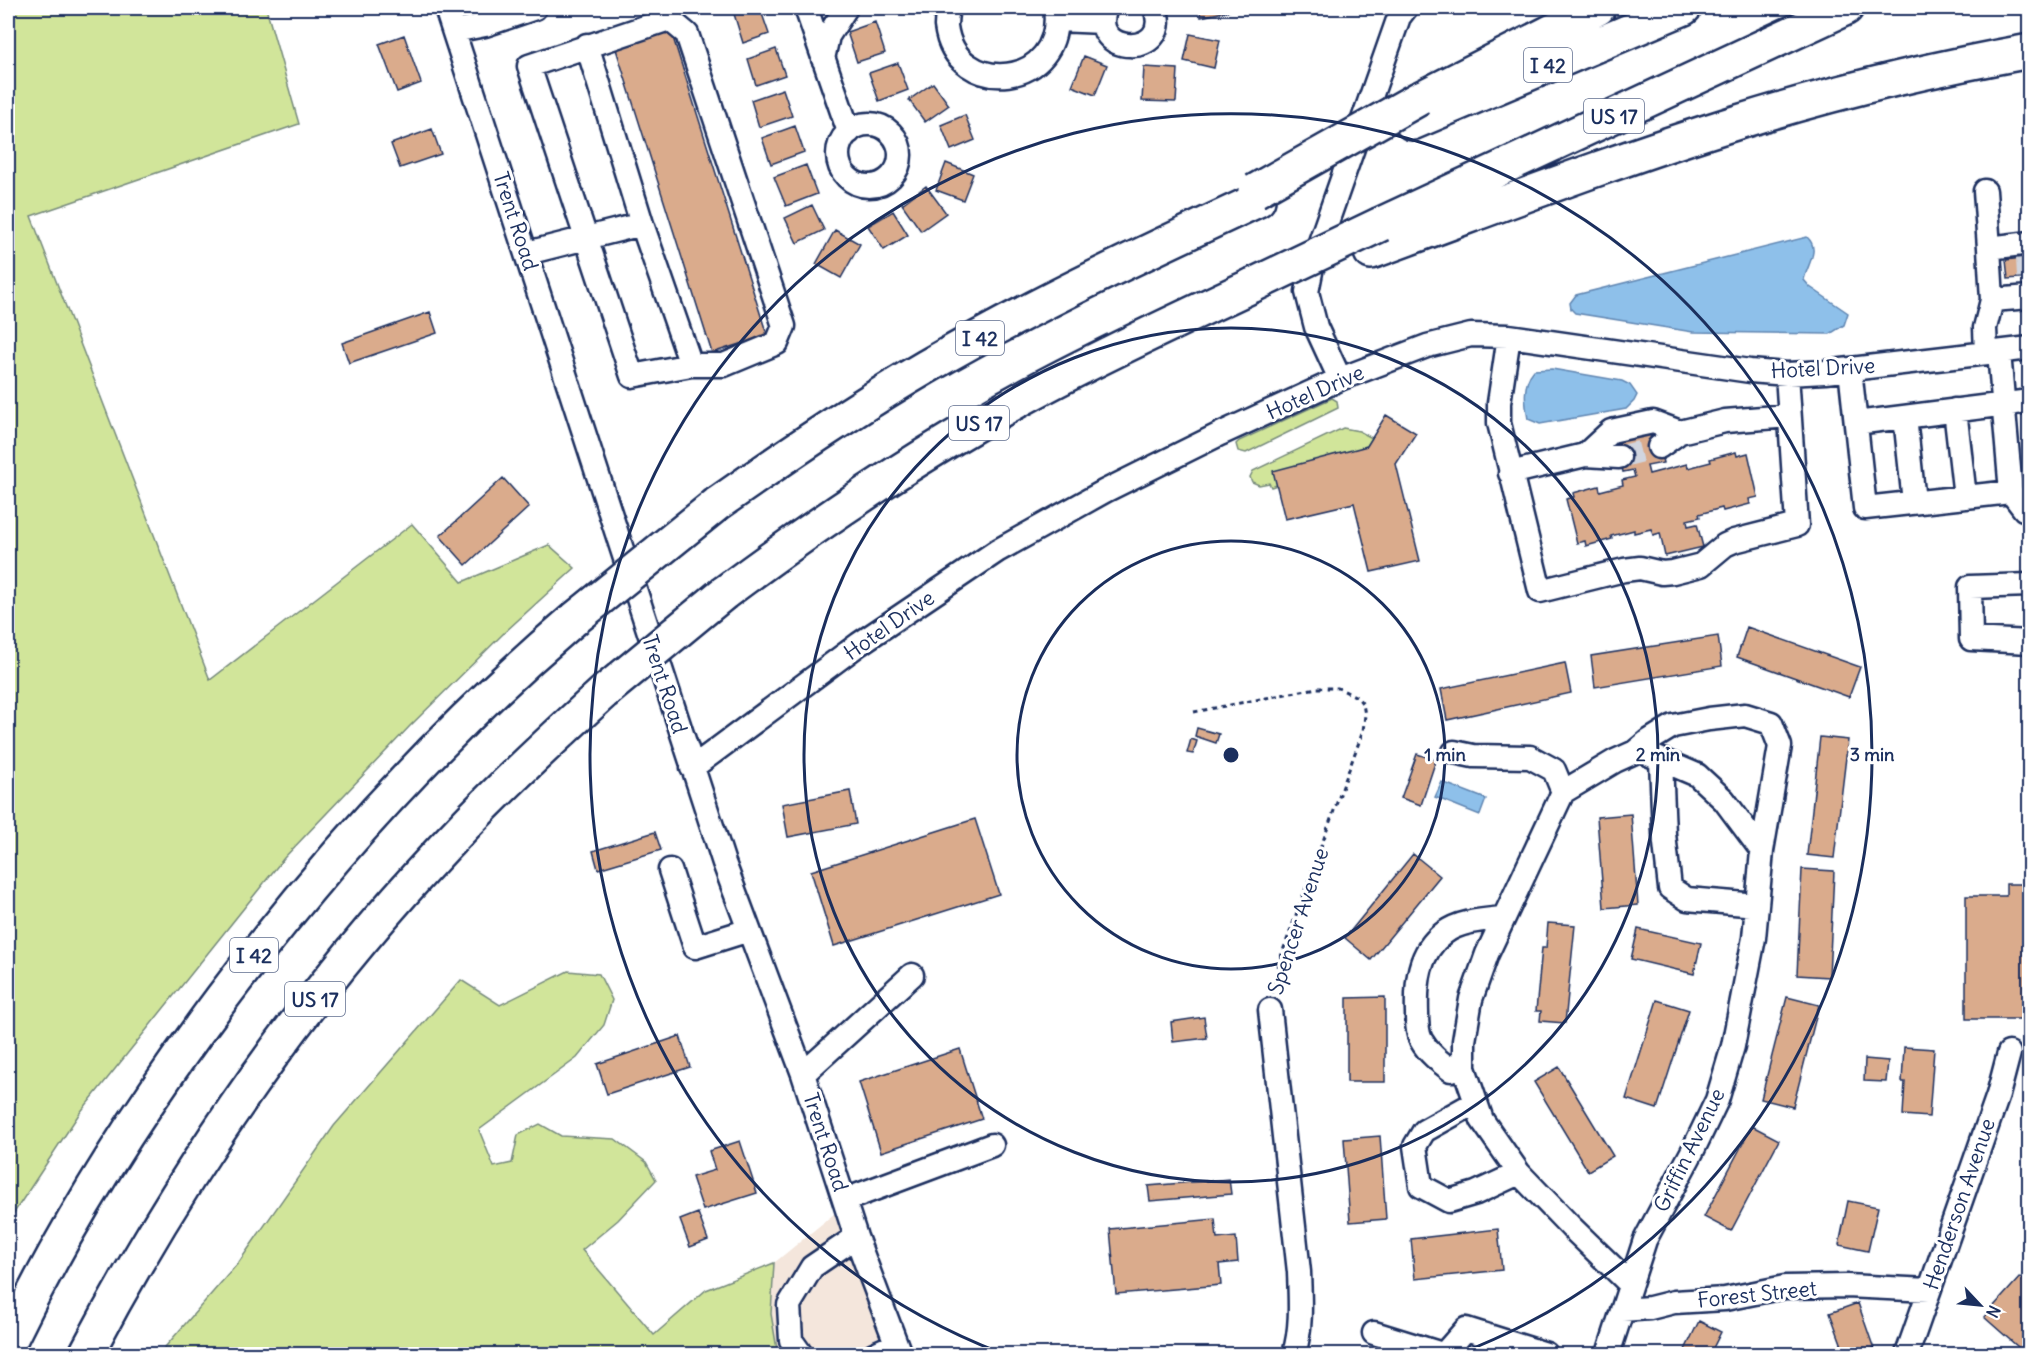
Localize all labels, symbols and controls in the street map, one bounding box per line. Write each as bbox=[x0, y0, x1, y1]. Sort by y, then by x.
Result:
road number: I 42 bbox=[1524, 48, 1572, 82]
road number: US 17 bbox=[1584, 99, 1644, 133]
street label: Trent Road bbox=[487, 168, 545, 274]
road number: I 42 bbox=[956, 321, 1004, 355]
street label: Hotel Drive bbox=[1770, 352, 1876, 384]
street label: Hotel Drive bbox=[1262, 358, 1368, 426]
road number: US 17 bbox=[949, 406, 1009, 440]
street label: Hotel Drive bbox=[839, 584, 939, 666]
street label: Trent Road bbox=[636, 631, 694, 737]
text: 1 min bbox=[1424, 743, 1466, 766]
text: 2 min bbox=[1636, 743, 1681, 766]
text: 3 min bbox=[1850, 743, 1895, 766]
centre of rings bbox=[1221, 745, 1241, 765]
street label: Spencer Avenue bbox=[1262, 844, 1334, 998]
road number: I 42 bbox=[230, 938, 278, 972]
road number: US 17 bbox=[285, 982, 345, 1016]
street label: Griffin Avenue bbox=[1647, 1084, 1731, 1216]
street label: Trent Road bbox=[797, 1089, 855, 1195]
street label: Henderson Avenue bbox=[1917, 1115, 2001, 1293]
street label: Forest Street bbox=[1696, 1274, 1818, 1314]
north arrow bbox=[1950, 1275, 2010, 1335]
text: N bbox=[1982, 1302, 2005, 1321]

